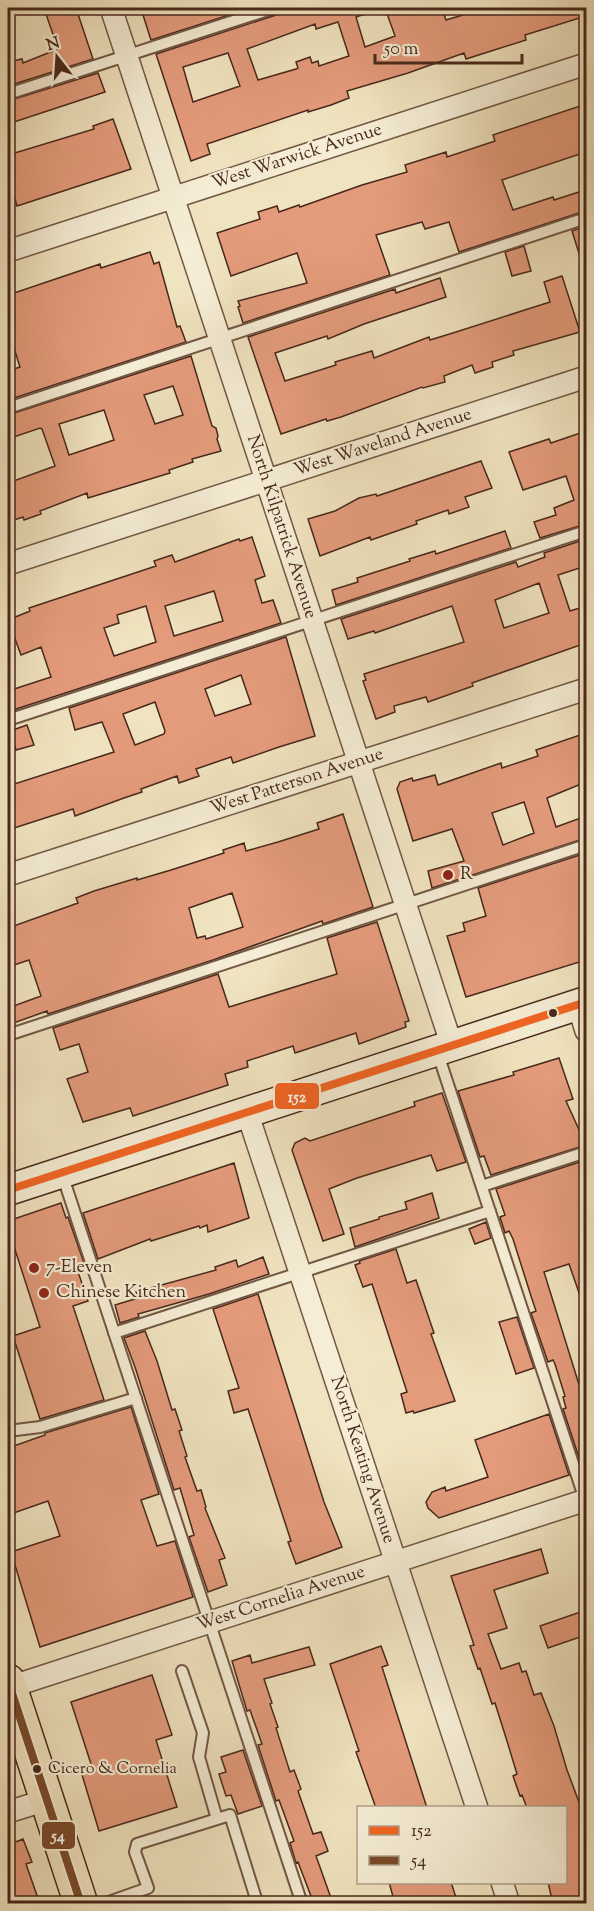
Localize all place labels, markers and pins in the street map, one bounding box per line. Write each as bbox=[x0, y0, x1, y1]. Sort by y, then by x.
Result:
place label: R bbox=[460, 862, 473, 888]
marker: R bbox=[441, 868, 455, 882]
unlabelled marker bbox=[547, 1007, 559, 1019]
place label: 7-Eleven bbox=[46, 1255, 113, 1281]
marker: 7-Eleven bbox=[27, 1261, 41, 1275]
place label: Chinese Kitchen bbox=[56, 1280, 186, 1306]
marker: Chinese Kitchen bbox=[37, 1286, 51, 1300]
place label: Cicero & Cornelia bbox=[48, 1758, 177, 1781]
marker: Cicero & Cornelia bbox=[31, 1763, 43, 1775]

